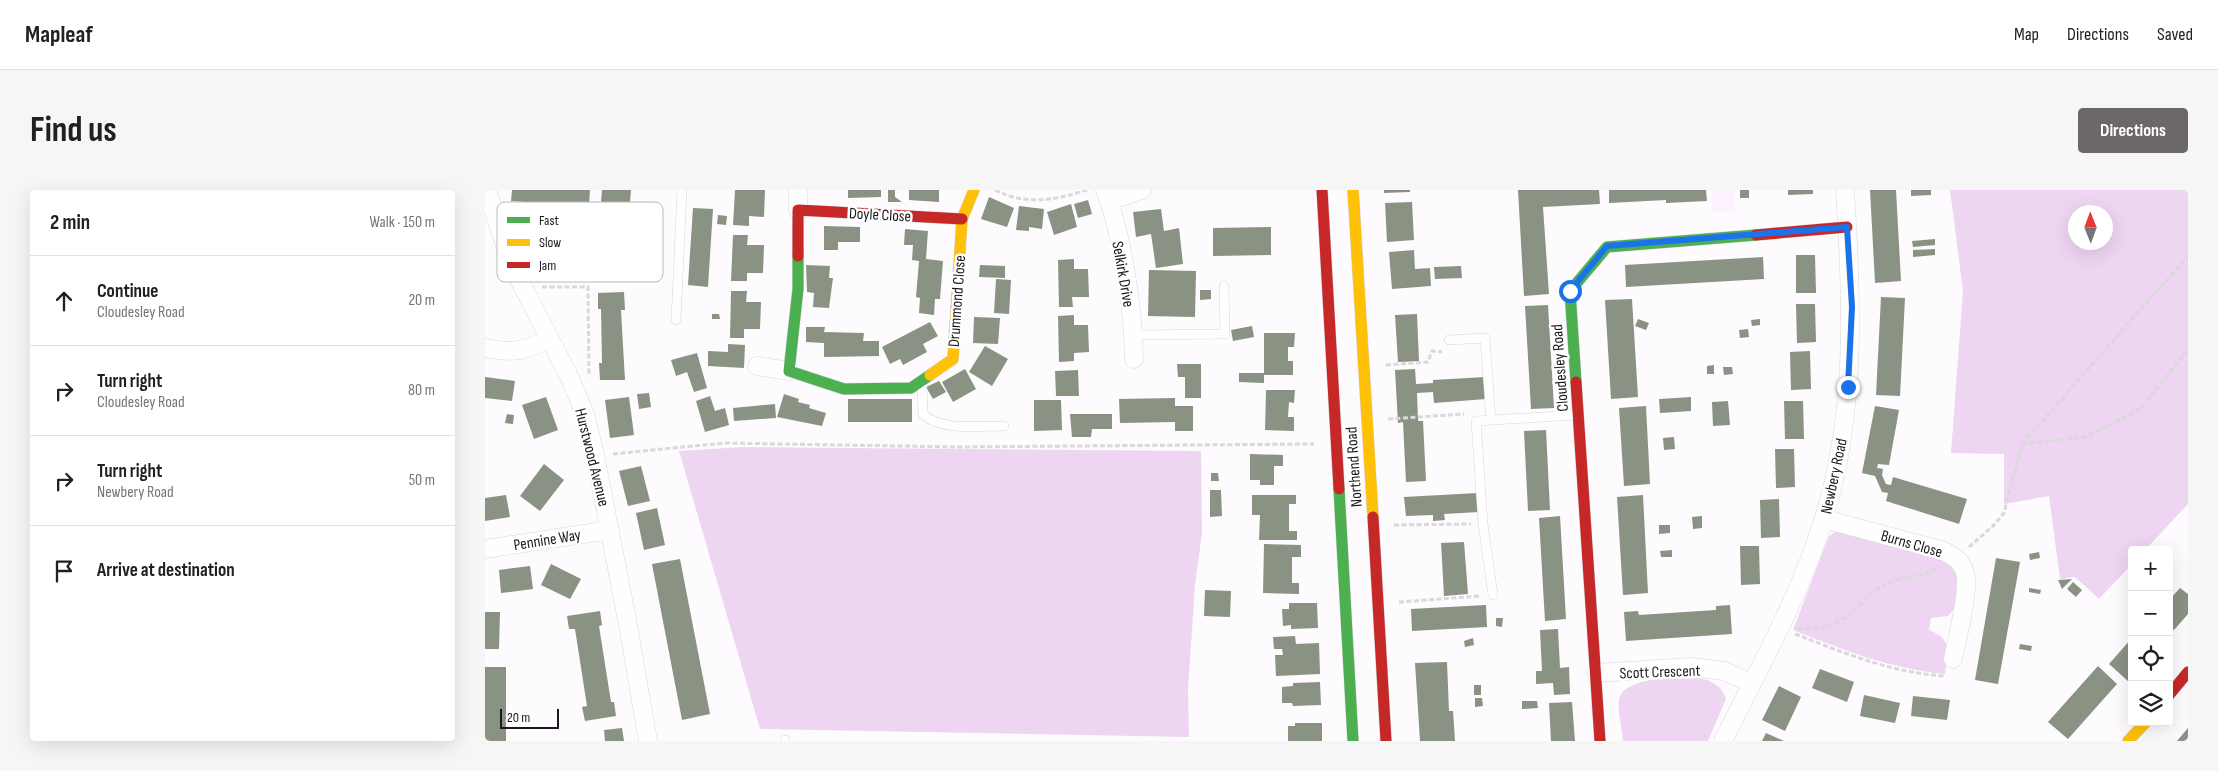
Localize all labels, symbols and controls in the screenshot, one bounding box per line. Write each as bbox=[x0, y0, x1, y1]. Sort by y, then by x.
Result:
text: Mapleaf bbox=[25, 20, 93, 49]
text: Map bbox=[2014, 24, 2039, 45]
text: Directions bbox=[2067, 24, 2129, 45]
text: Saved bbox=[2157, 24, 2193, 45]
button: Directions bbox=[2078, 108, 2188, 153]
text: Find us bbox=[30, 109, 117, 152]
legend bbox=[497, 202, 663, 282]
street label: Doyle Close bbox=[848, 204, 911, 227]
north arrow bbox=[2068, 205, 2113, 250]
text: 2 min bbox=[50, 210, 90, 235]
text: Fast bbox=[539, 212, 559, 229]
text: Walk · 150 m bbox=[370, 213, 435, 232]
text: Slow bbox=[539, 234, 561, 251]
street label: Selkirk Drive bbox=[1107, 240, 1138, 309]
street label: Drummond Close bbox=[945, 255, 970, 348]
text: Jam bbox=[538, 257, 556, 274]
text: Continue bbox=[97, 280, 158, 303]
route start bbox=[1559, 280, 1582, 303]
icon: ahead bbox=[50, 287, 78, 315]
text: 20 m bbox=[408, 291, 435, 310]
text: Cloudesley Road bbox=[97, 303, 185, 322]
street label: Cloudesley Road bbox=[1548, 324, 1573, 412]
text: Turn right bbox=[97, 370, 162, 393]
route end bbox=[1837, 376, 1860, 399]
icon: right bbox=[50, 377, 78, 405]
text: 80 m bbox=[408, 381, 435, 400]
text: Cloudesley Road bbox=[97, 393, 185, 412]
street label: Hurstwood Avenue bbox=[570, 406, 613, 508]
street label: Northend Road bbox=[1342, 426, 1367, 508]
street label: Newbery Road bbox=[1817, 437, 1852, 516]
text: Turn right bbox=[97, 460, 162, 483]
icon: right bbox=[50, 467, 78, 495]
text: 50 m bbox=[409, 471, 435, 490]
text: Newbery Road bbox=[97, 483, 174, 502]
street label: Pennine Way bbox=[512, 526, 582, 555]
street label: Burns Close bbox=[1879, 527, 1945, 562]
map controls bbox=[2128, 546, 2173, 726]
button: + bbox=[2128, 546, 2173, 591]
icon: arrive bbox=[50, 557, 78, 585]
text: Arrive at destination bbox=[97, 559, 235, 582]
button: − bbox=[2128, 591, 2173, 636]
button: locate bbox=[2128, 636, 2173, 681]
street label: Scott Crescent bbox=[1619, 662, 1701, 683]
button: layers bbox=[2128, 681, 2173, 726]
scale bar bbox=[500, 706, 559, 729]
text: 20 m bbox=[507, 709, 530, 726]

